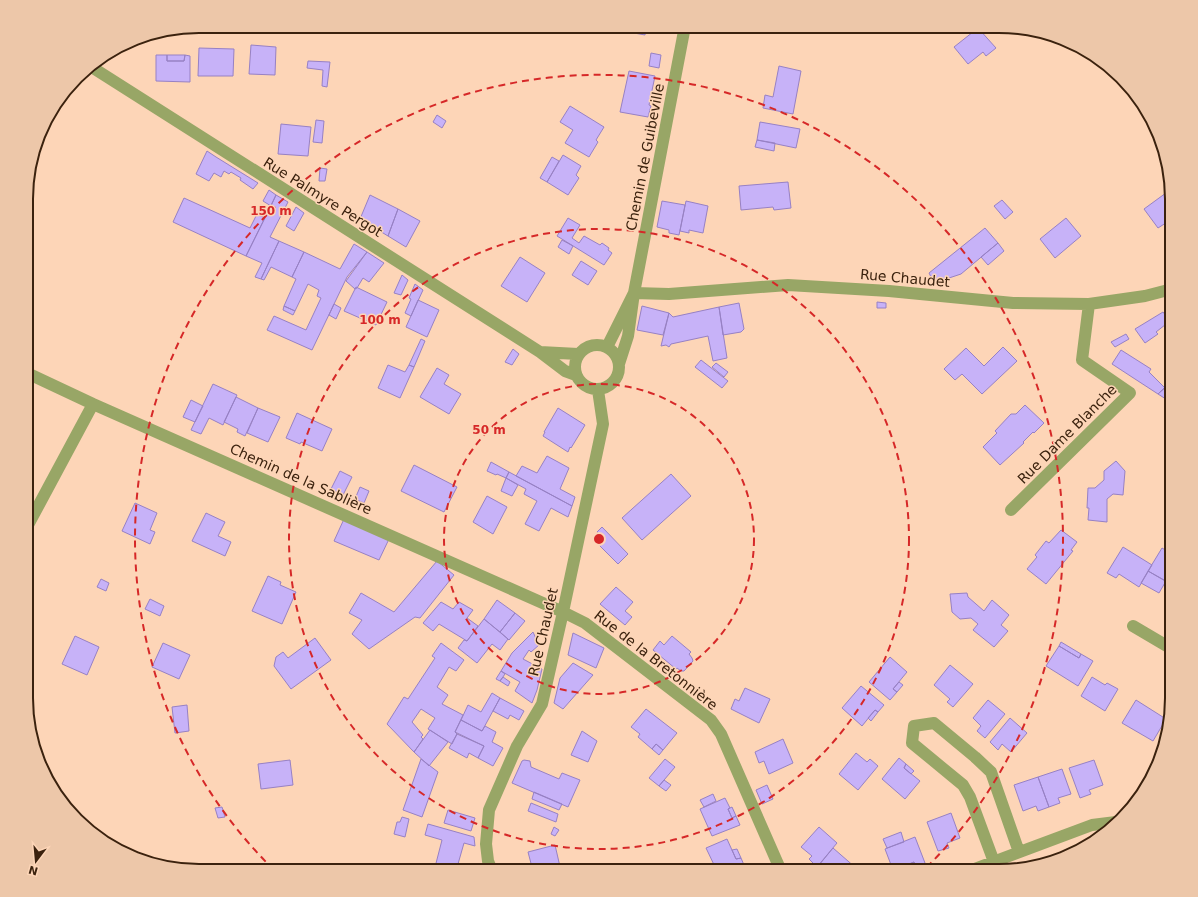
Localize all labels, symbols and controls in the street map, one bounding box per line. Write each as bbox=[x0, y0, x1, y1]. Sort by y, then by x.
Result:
street label: Chemin de Guibeville bbox=[623, 82, 667, 232]
street label: Rue Palmyre Pergot bbox=[261, 154, 386, 240]
text: 150 m bbox=[250, 204, 292, 218]
street label: Rue Chaudet bbox=[859, 266, 951, 290]
text: 100 m bbox=[359, 313, 401, 327]
street label: Rue Dame Blanche bbox=[1014, 381, 1120, 487]
text: 50 m bbox=[472, 423, 506, 437]
street label: Chemin de la Sablière bbox=[227, 440, 375, 518]
centre of rings bbox=[592, 532, 606, 546]
street label: Rue Chaudet bbox=[525, 586, 561, 678]
street label: Rue de la Bretonnière bbox=[591, 607, 721, 713]
north arrow bbox=[16, 841, 56, 881]
text: N bbox=[27, 863, 40, 878]

